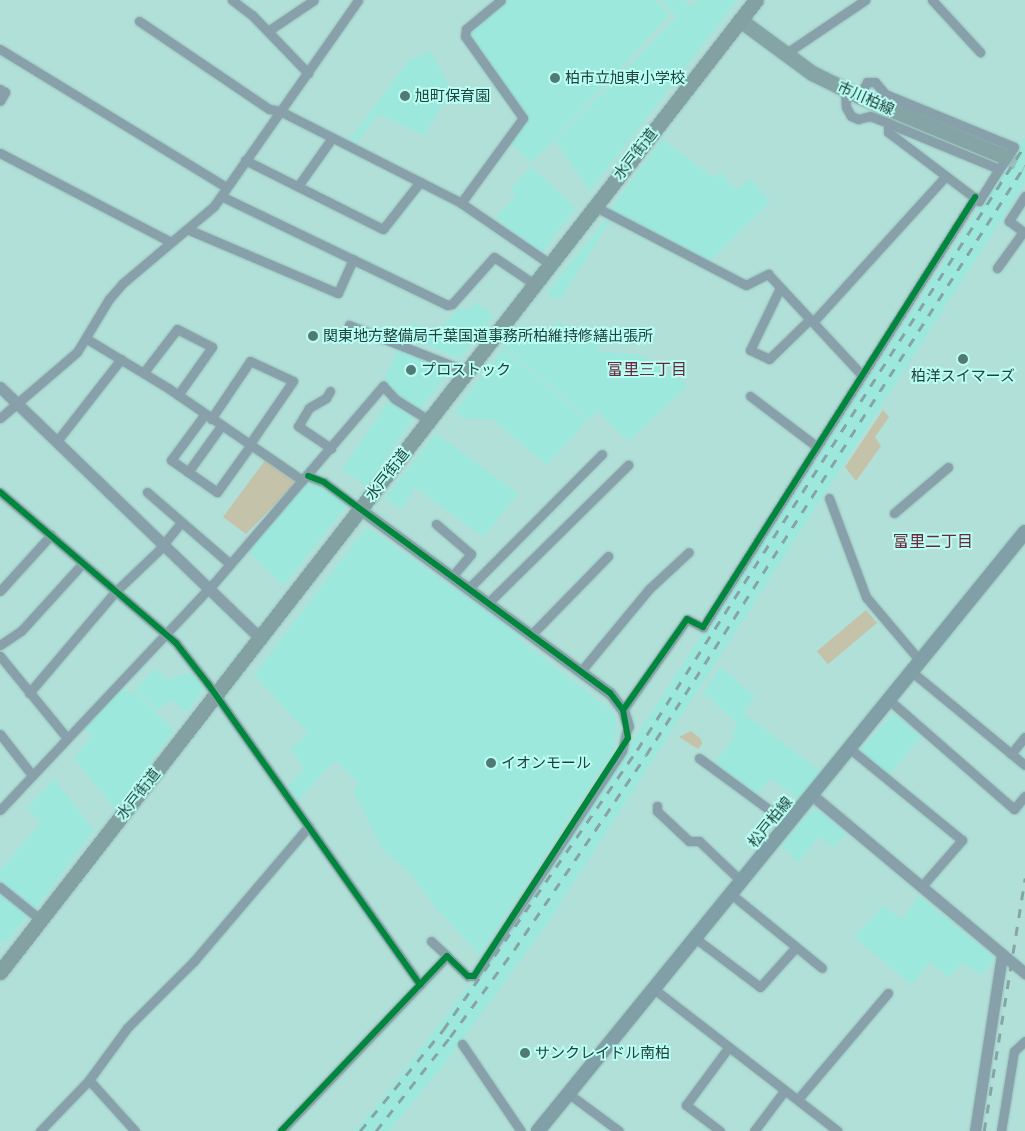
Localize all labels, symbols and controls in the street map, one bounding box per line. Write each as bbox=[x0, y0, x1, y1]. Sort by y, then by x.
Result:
place label: 柏市立旭東小学校 bbox=[565, 69, 685, 87]
marker: 柏市立旭東小学校 bbox=[549, 72, 561, 84]
street label: 市川柏線 bbox=[835, 78, 897, 118]
place label: 旭町保育園 bbox=[415, 87, 490, 105]
marker: 旭町保育園 bbox=[399, 90, 411, 102]
street label: 水戸街道 bbox=[609, 125, 661, 183]
place label: 関東地方整備局千葉国道事務所柏維持修繕出張所 bbox=[323, 327, 653, 345]
marker: 関東地方整備局千葉国道事務所柏維持修繕出張所 bbox=[307, 330, 319, 342]
marker: 柏洋スイマーズ bbox=[957, 353, 969, 365]
district label: 富里三丁目 bbox=[607, 359, 687, 379]
place label: プロストック bbox=[421, 361, 511, 379]
marker: プロストック bbox=[405, 364, 417, 376]
place label: 柏洋スイマーズ bbox=[911, 367, 1015, 385]
street label: 水戸街道 bbox=[361, 445, 413, 503]
district label: 富里二丁目 bbox=[893, 531, 973, 551]
place label: イオンモール bbox=[501, 754, 591, 772]
marker: イオンモール bbox=[485, 757, 497, 769]
street label: 水戸街道 bbox=[112, 765, 164, 823]
street label: 松戸柏線 bbox=[744, 793, 796, 851]
place label: サンクレイドル南柏 bbox=[535, 1044, 670, 1062]
marker: サンクレイドル南柏 bbox=[519, 1047, 531, 1059]

